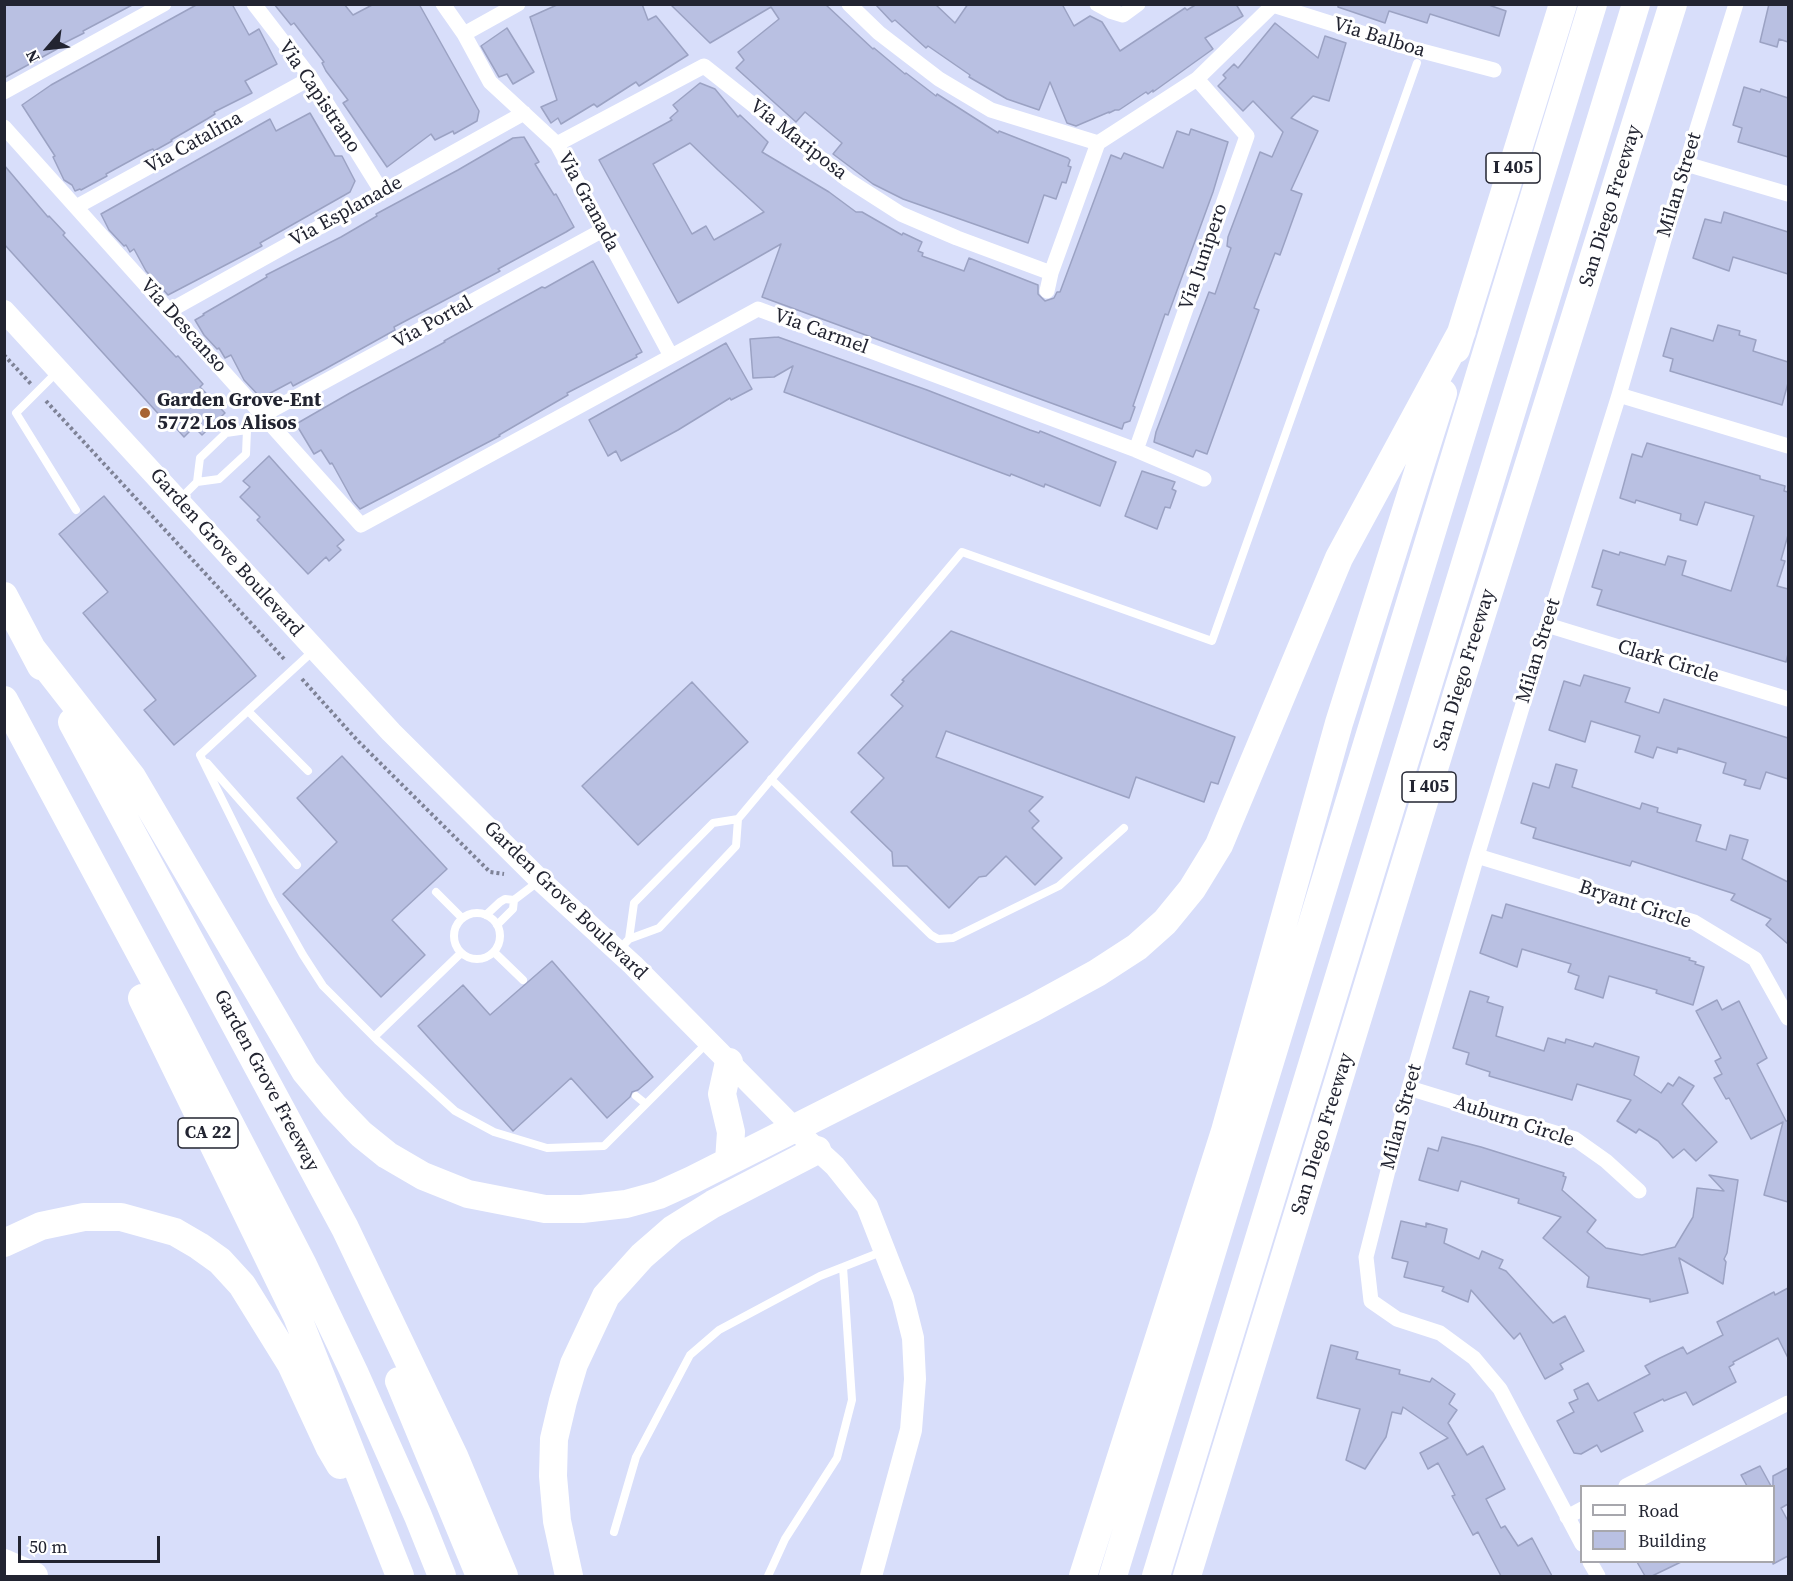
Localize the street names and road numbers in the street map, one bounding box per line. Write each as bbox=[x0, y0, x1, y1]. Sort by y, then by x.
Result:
street label: Via Balboa bbox=[1330, 13, 1428, 63]
street label: Via Capistrano bbox=[273, 36, 365, 158]
street label: Via Mariposa bbox=[744, 94, 852, 186]
street label: Via Catalina bbox=[141, 106, 247, 180]
street label: San Diego Freeway bbox=[1575, 122, 1647, 290]
street label: Milan Street bbox=[1653, 130, 1707, 240]
street label: Via Granada bbox=[552, 148, 624, 256]
road number: I 405 bbox=[1486, 153, 1540, 183]
street label: Via Esplanade bbox=[285, 171, 407, 253]
street label: Via Junipero bbox=[1175, 201, 1233, 313]
street label: Via Descanso bbox=[134, 274, 232, 378]
street label: Via Portal bbox=[389, 291, 477, 355]
street label: Via Carmel bbox=[770, 304, 872, 360]
street label: Garden Grove Boulevard bbox=[144, 464, 308, 642]
street label: San Diego Freeway bbox=[1429, 586, 1501, 754]
street label: Milan Street bbox=[1512, 596, 1566, 706]
street label: Clark Circle bbox=[1614, 635, 1722, 689]
road number: I 405 bbox=[1402, 772, 1456, 802]
street label: Garden Grove Boulevard bbox=[478, 817, 652, 985]
street label: Bryant Circle bbox=[1576, 876, 1694, 934]
street label: Garden Grove Freeway bbox=[208, 986, 324, 1176]
street label: San Diego Freeway bbox=[1287, 1050, 1359, 1218]
street label: Milan Street bbox=[1376, 1062, 1428, 1172]
street label: Auburn Circle bbox=[1451, 1091, 1577, 1153]
road number: CA 22 bbox=[178, 1118, 238, 1148]

